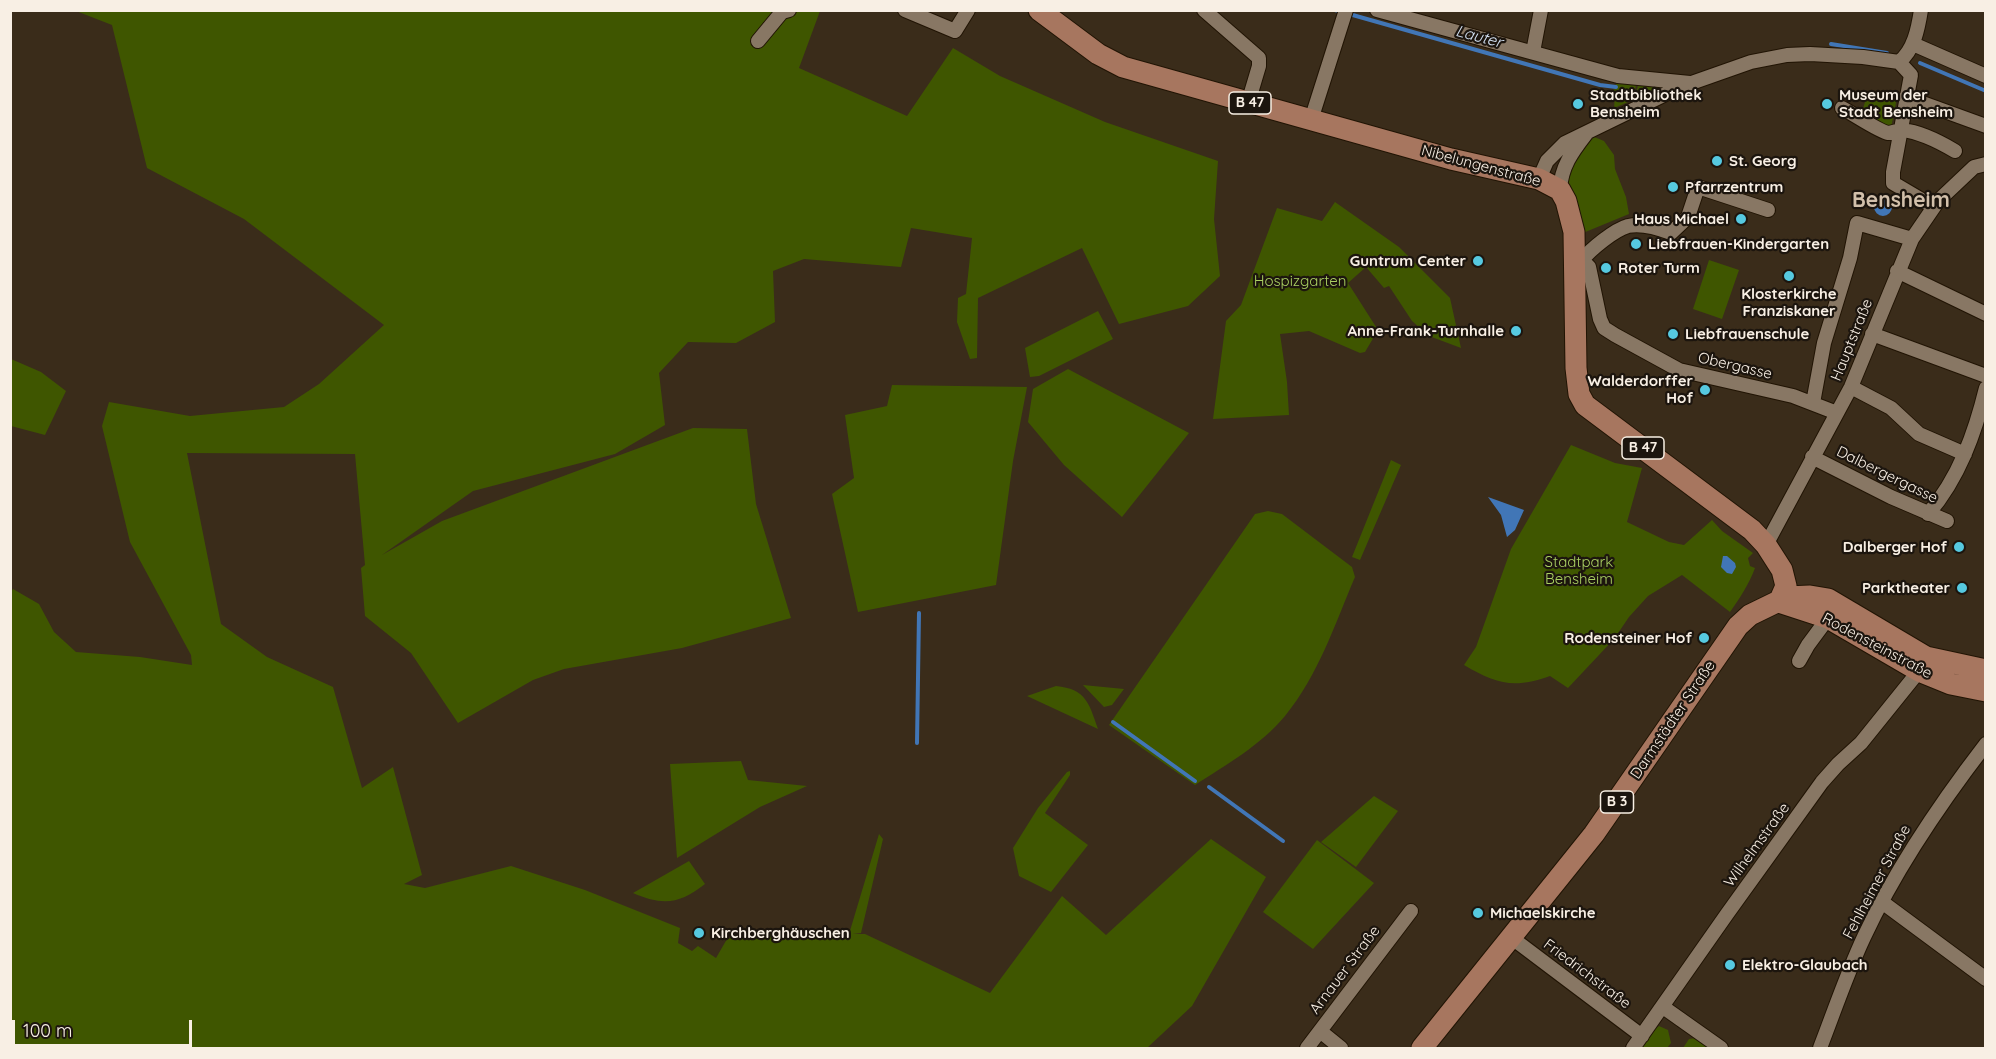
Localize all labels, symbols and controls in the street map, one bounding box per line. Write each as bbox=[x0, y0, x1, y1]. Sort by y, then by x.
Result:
water label: Lauter bbox=[1453, 22, 1505, 52]
place label: Stadtbibliothek Bensheim bbox=[1590, 86, 1702, 121]
place label: Museum der Stadt Bensheim bbox=[1839, 86, 1953, 121]
road number: B 47 bbox=[1229, 92, 1271, 114]
marker: Stadtbibliothek Bensheim bbox=[1571, 97, 1585, 111]
marker: Museum der Stadt Bensheim bbox=[1820, 97, 1834, 111]
street label: Nibelungenstraße bbox=[1419, 141, 1543, 191]
place label: St. Georg bbox=[1729, 152, 1797, 170]
marker: St. Georg bbox=[1710, 154, 1724, 168]
place label: Pfarrzentrum bbox=[1685, 178, 1783, 196]
marker: Pfarrzentrum bbox=[1666, 180, 1680, 194]
district label: Bensheim bbox=[1852, 188, 1950, 214]
place label: Haus Michael bbox=[1634, 210, 1729, 228]
marker: Haus Michael bbox=[1734, 212, 1748, 226]
place label: Liebfrauen-Kindergarten bbox=[1648, 235, 1829, 253]
marker: Liebfrauen-Kindergarten bbox=[1629, 237, 1643, 251]
place label: Guntrum Center bbox=[1350, 252, 1466, 270]
marker: Guntrum Center bbox=[1471, 254, 1485, 268]
place label: Roter Turm bbox=[1618, 259, 1700, 277]
marker: Roter Turm bbox=[1599, 261, 1613, 275]
marker: Klosterkirche Franziskaner bbox=[1782, 269, 1796, 283]
park label: Hospizgarten bbox=[1254, 272, 1346, 290]
place label: Klosterkirche Franziskaner bbox=[1741, 285, 1837, 320]
street label: Hauptstraße bbox=[1827, 296, 1877, 384]
place label: Anne-Frank-Turnhalle bbox=[1347, 322, 1504, 340]
marker: Anne-Frank-Turnhalle bbox=[1509, 324, 1523, 338]
place label: Liebfrauenschule bbox=[1685, 325, 1809, 343]
marker: Liebfrauenschule bbox=[1666, 327, 1680, 341]
street label: Obergasse bbox=[1696, 349, 1774, 383]
place label: Walderdorffer Hof bbox=[1587, 372, 1693, 407]
marker: Walderdorffer Hof bbox=[1698, 383, 1712, 397]
road number: B 47 bbox=[1622, 437, 1664, 459]
street label: Dalbergergasse bbox=[1833, 443, 1941, 507]
place label: Dalberger Hof bbox=[1843, 538, 1947, 556]
marker: Dalberger Hof bbox=[1952, 540, 1966, 554]
park label: Stadtpark Bensheim bbox=[1545, 553, 1613, 588]
place label: Parktheater bbox=[1862, 579, 1950, 597]
marker: Parktheater bbox=[1955, 581, 1969, 595]
street label: Rodensteinstraße bbox=[1819, 609, 1935, 683]
place label: Rodensteiner Hof bbox=[1564, 629, 1692, 647]
marker: Rodensteiner Hof bbox=[1697, 631, 1711, 645]
street label: Darmstädter Straße bbox=[1627, 657, 1719, 783]
road number: B 3 bbox=[1600, 791, 1634, 813]
street label: Wilhelmstraße bbox=[1720, 799, 1794, 891]
street label: Fehlheimer Straße bbox=[1839, 822, 1915, 942]
place label: Michaelskirche bbox=[1490, 904, 1596, 922]
marker: Michaelskirche bbox=[1471, 906, 1485, 920]
street label: Arnauer Straße bbox=[1306, 922, 1384, 1018]
place label: Kirchberghäuschen bbox=[711, 924, 850, 942]
marker: Kirchberghäuschen bbox=[692, 926, 706, 940]
street label: Friedrichstraße bbox=[1540, 935, 1634, 1013]
place label: Elektro-Glaubach bbox=[1742, 956, 1867, 974]
marker: Elektro-Glaubach bbox=[1723, 958, 1737, 972]
scale bar bbox=[15, 1008, 195, 1046]
text: 100 m bbox=[23, 1019, 72, 1042]

